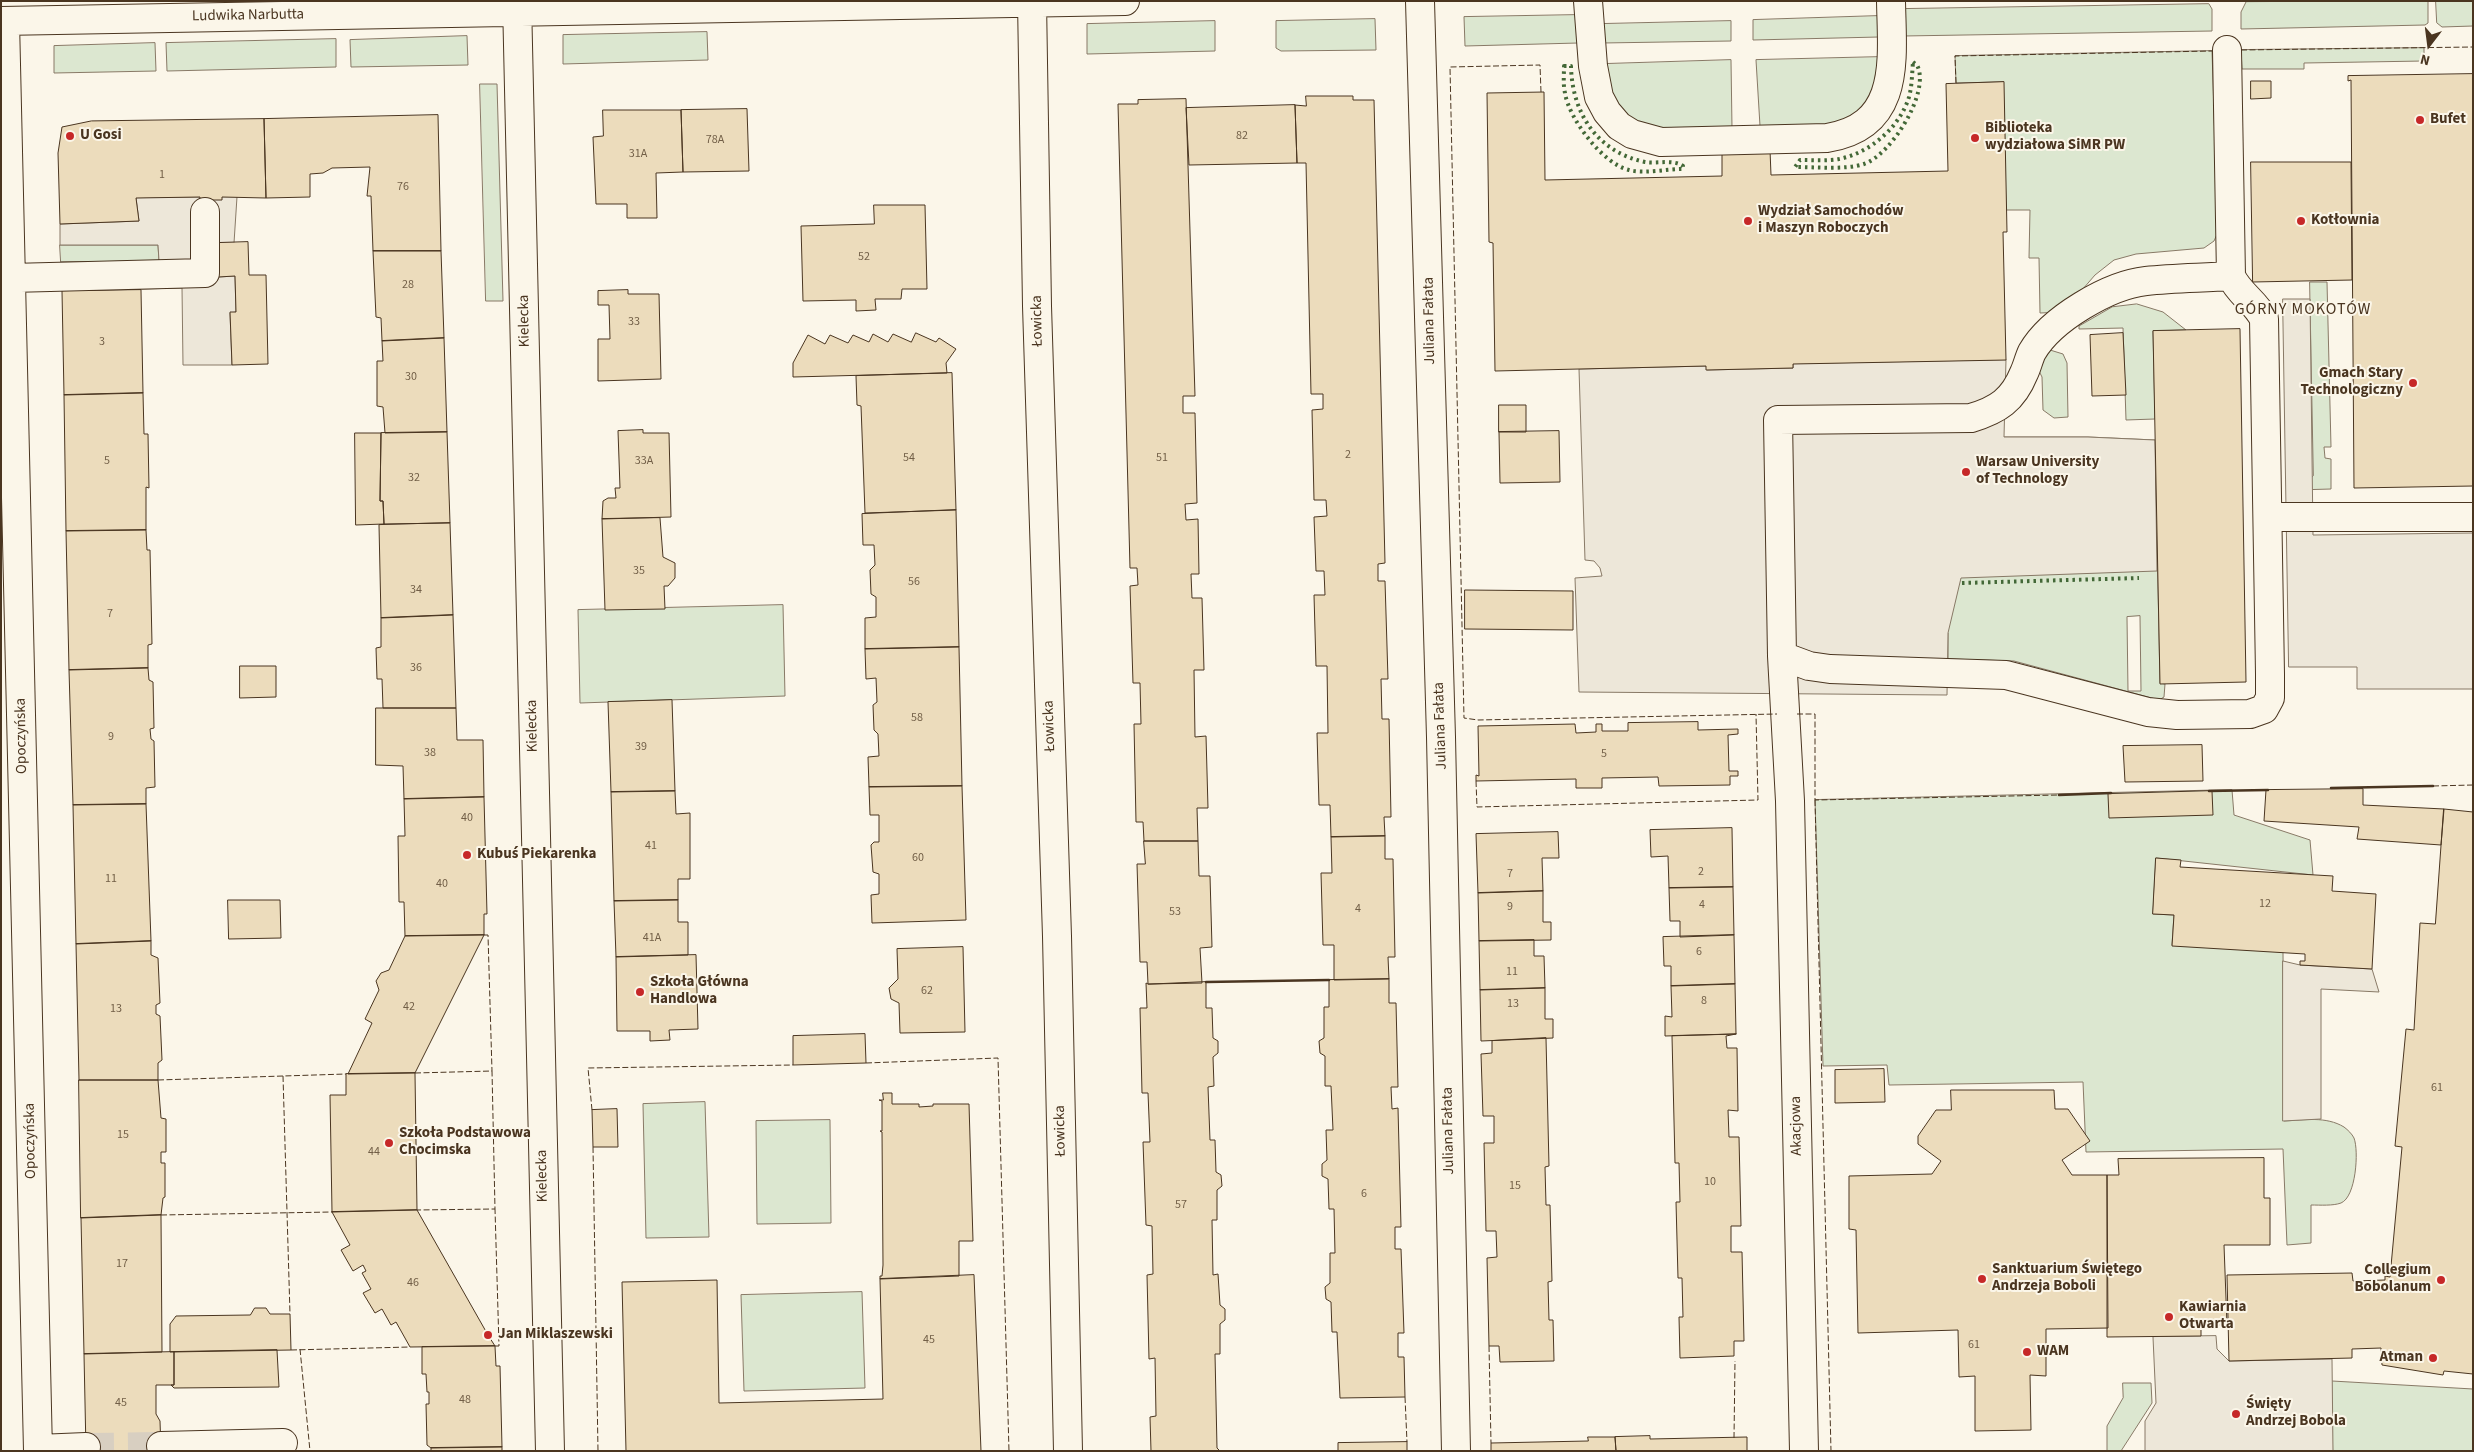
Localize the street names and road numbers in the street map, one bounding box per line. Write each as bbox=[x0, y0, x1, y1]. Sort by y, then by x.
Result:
street label: Ludwika Narbutta bbox=[192, 6, 304, 26]
street label: Juliana Fałata bbox=[1420, 277, 1440, 365]
street label: Kielecka bbox=[516, 294, 534, 348]
street label: Łowicka bbox=[1029, 295, 1047, 347]
street label: Juliana Fałata bbox=[1430, 682, 1452, 770]
street label: Opoczyńska bbox=[12, 698, 32, 774]
street label: Kielecka bbox=[524, 699, 542, 753]
street label: Łowicka bbox=[1040, 700, 1060, 752]
street label: Juliana Fałata bbox=[1439, 1087, 1459, 1175]
street label: Akacjowa bbox=[1787, 1096, 1807, 1156]
street label: Opoczyńska bbox=[21, 1103, 41, 1179]
street label: Łowicka bbox=[1052, 1105, 1070, 1157]
street label: Kielecka bbox=[534, 1149, 552, 1203]

